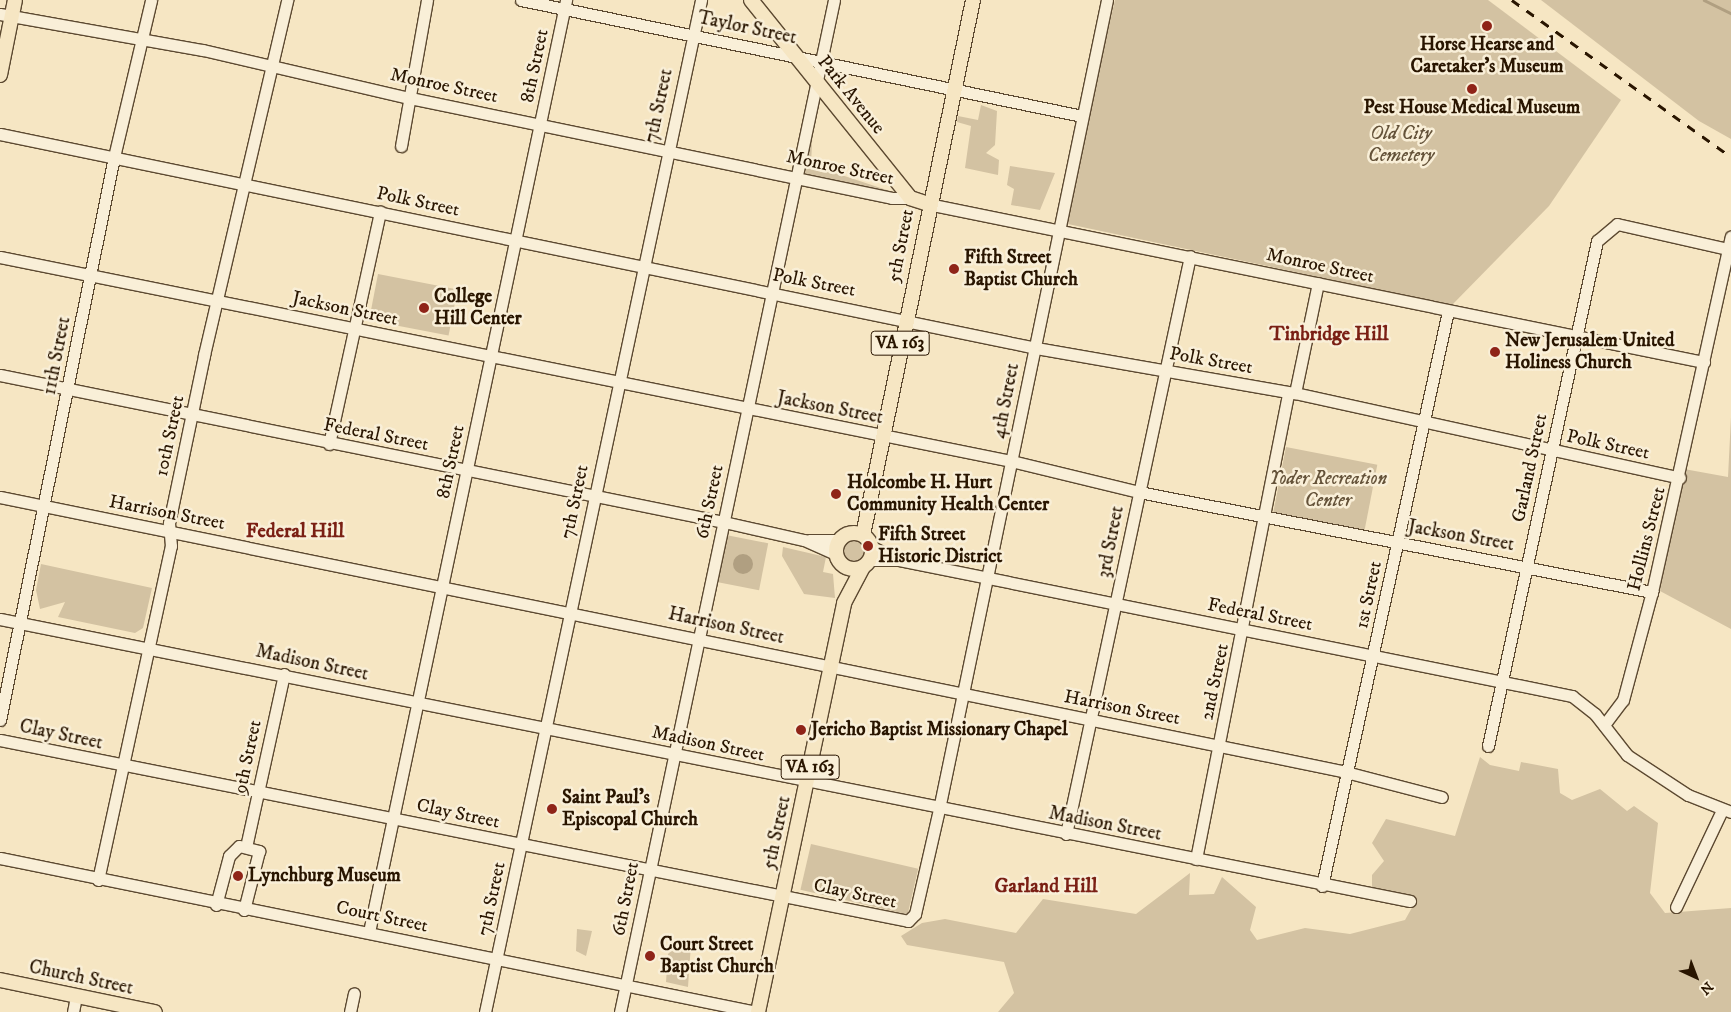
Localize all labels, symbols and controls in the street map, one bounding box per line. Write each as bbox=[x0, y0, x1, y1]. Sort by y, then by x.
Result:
street label: Taylor Street bbox=[696, 6, 798, 50]
marker: Horse Hearse and Caretaker's Museum bbox=[1481, 20, 1493, 32]
street label: 8th Street bbox=[516, 27, 554, 105]
place label: Horse Hearse and Caretaker's Museum bbox=[1411, 34, 1563, 78]
street label: Park Avenue bbox=[812, 51, 890, 139]
street label: Monroe Street bbox=[388, 63, 500, 109]
street label: 7th Street bbox=[640, 67, 678, 145]
marker: Pest House Medical Museum bbox=[1466, 83, 1478, 95]
place label: Pest House Medical Museum bbox=[1364, 97, 1580, 119]
park label: Old City Cemetery bbox=[1368, 123, 1434, 167]
street label: Monroe Street bbox=[784, 145, 896, 191]
street label: Polk Street bbox=[375, 182, 461, 222]
street label: 5th Street bbox=[883, 207, 919, 285]
street label: Monroe Street bbox=[1264, 243, 1376, 289]
place label: Fifth Street Baptist Church bbox=[964, 247, 1078, 291]
marker: Fifth Street Baptist Church bbox=[948, 263, 960, 275]
street label: Polk Street bbox=[771, 264, 857, 302]
place label: College Hill Center bbox=[434, 286, 522, 330]
street label: Jackson Street bbox=[290, 287, 400, 331]
marker: College Hill Center bbox=[418, 302, 430, 314]
street label: 11th Street bbox=[38, 315, 76, 397]
district label: Tinbridge Hill bbox=[1270, 322, 1388, 346]
road number: VA 163 bbox=[870, 328, 930, 358]
place label: New Jerusalem United Holiness Church bbox=[1505, 330, 1674, 374]
street label: Polk Street bbox=[1168, 342, 1254, 380]
marker: New Jerusalem United Holiness Church bbox=[1489, 346, 1501, 358]
street label: 4th Street bbox=[988, 362, 1024, 440]
street label: Jackson Street bbox=[775, 387, 885, 429]
street label: 10th Street bbox=[150, 393, 190, 479]
street label: Garland Street bbox=[1507, 412, 1553, 524]
street label: Federal Street bbox=[322, 414, 430, 456]
street label: 8th Street bbox=[432, 423, 470, 501]
street label: Polk Street bbox=[1565, 425, 1651, 465]
street label: 7th Street bbox=[556, 463, 594, 541]
street label: 6th Street bbox=[691, 463, 729, 541]
park label: Yoder Recreation Center bbox=[1269, 468, 1387, 512]
place label: Holcombe H. Hurt Community Health Center bbox=[847, 472, 1049, 516]
street label: Hollins Street bbox=[1623, 485, 1671, 593]
marker: Holcombe H. Hurt Community Health Center bbox=[829, 487, 843, 501]
street label: Harrison Street bbox=[107, 491, 227, 535]
street label: 3rd Street bbox=[1093, 504, 1129, 580]
street label: Jackson Street bbox=[1406, 515, 1516, 557]
district label: Federal Hill bbox=[246, 519, 344, 543]
place label: Fifth Street Historic District bbox=[878, 524, 1002, 568]
marker: Fifth Street Historic District bbox=[862, 540, 874, 552]
street label: 1st Street bbox=[1351, 559, 1387, 631]
street label: Federal Street bbox=[1206, 594, 1314, 636]
street label: Harrison Street bbox=[666, 603, 786, 649]
street label: Madison Street bbox=[254, 640, 370, 686]
street label: 2nd Street bbox=[1196, 642, 1234, 722]
street label: Harrison Street bbox=[1062, 686, 1182, 730]
street label: Clay Street bbox=[17, 715, 105, 755]
street label: 9th Street bbox=[229, 718, 267, 796]
place label: Jericho Baptist Missionary Chapel bbox=[811, 719, 1068, 741]
street label: Madison Street bbox=[650, 721, 766, 767]
marker: Jericho Baptist Missionary Chapel bbox=[795, 724, 807, 736]
road number: VA 163 bbox=[780, 752, 840, 782]
place label: Saint Paul's Episcopal Church bbox=[562, 787, 698, 831]
street label: Clay Street bbox=[414, 794, 502, 834]
street label: 5th Street bbox=[758, 794, 796, 872]
street label: Madison Street bbox=[1047, 802, 1163, 846]
marker: Saint Paul's Episcopal Church bbox=[546, 803, 558, 815]
street label: 7th Street bbox=[473, 860, 511, 938]
street label: 6th Street bbox=[608, 860, 644, 938]
place label: Lynchburg Museum bbox=[248, 865, 401, 887]
marker: Lynchburg Museum bbox=[232, 870, 244, 882]
street label: Clay Street bbox=[811, 874, 899, 914]
district label: Garland Hill bbox=[995, 874, 1097, 898]
street label: Court Street bbox=[334, 896, 430, 938]
place label: Court Street Baptist Church bbox=[660, 934, 774, 978]
marker: Court Street Baptist Church bbox=[644, 950, 656, 962]
north arrow bbox=[1671, 952, 1721, 1002]
street label: Church Street bbox=[27, 956, 135, 1000]
text: N bbox=[1696, 977, 1717, 998]

